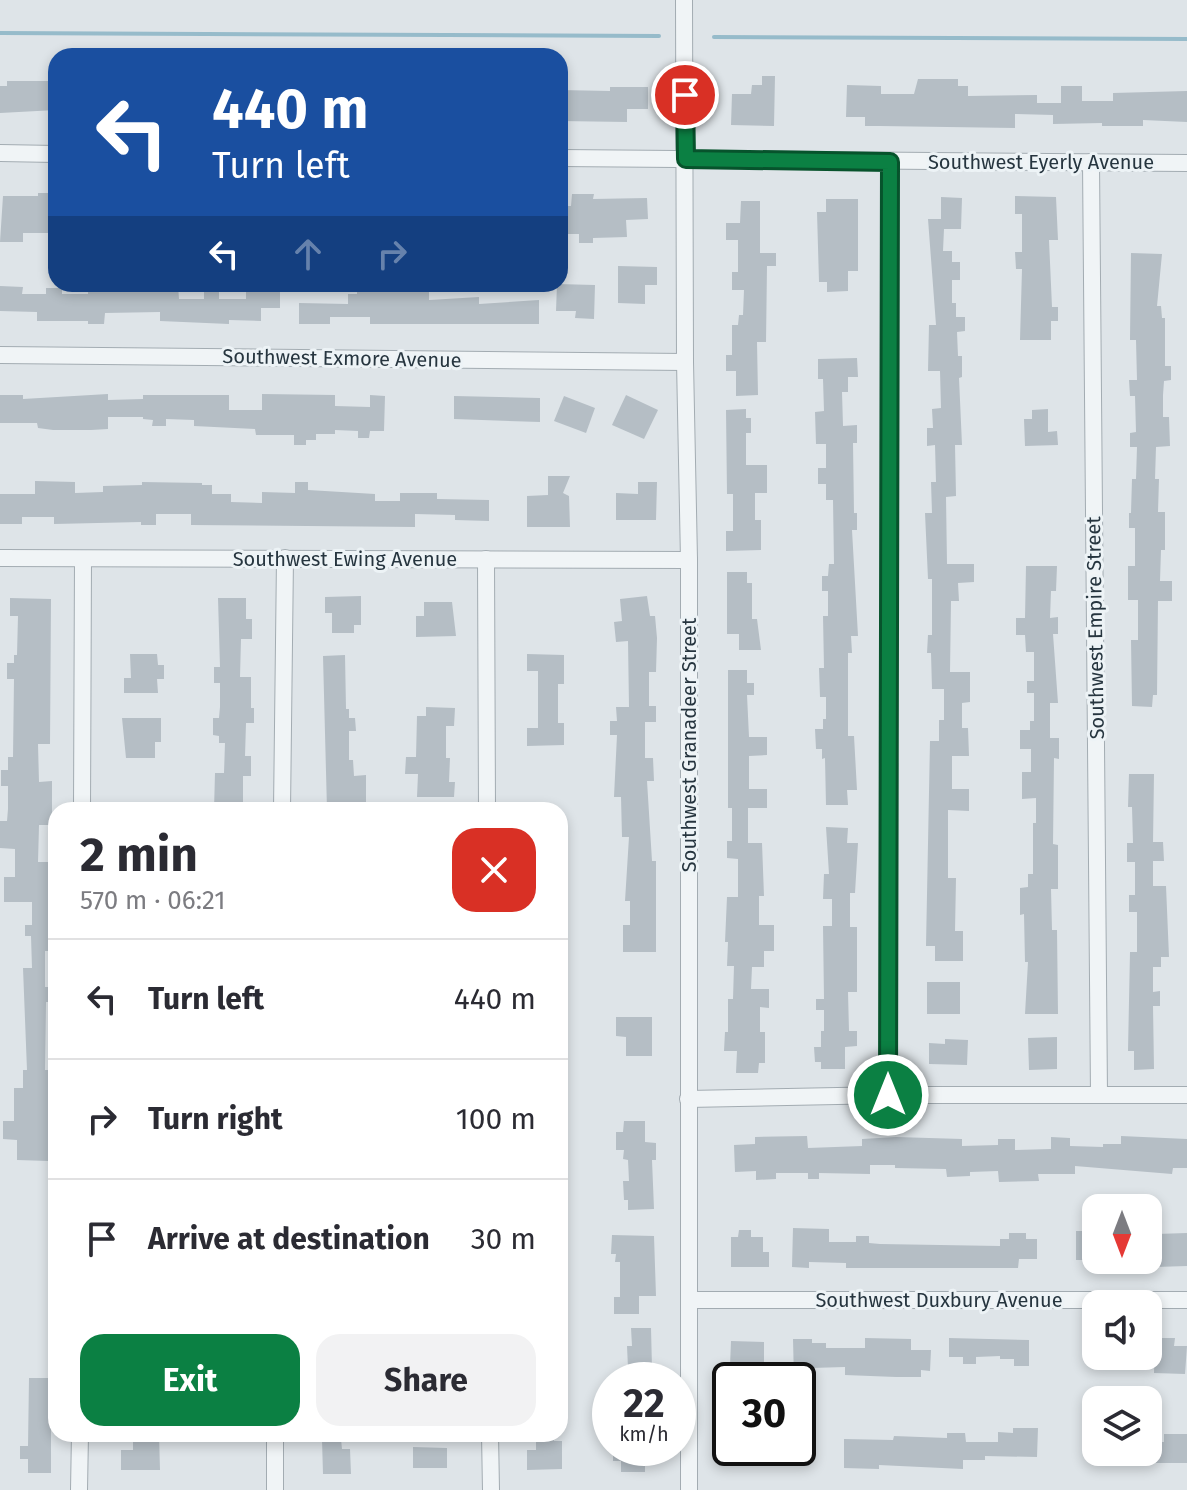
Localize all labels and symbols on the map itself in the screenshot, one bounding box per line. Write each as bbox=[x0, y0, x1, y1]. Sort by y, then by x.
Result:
pin bbox=[651, 61, 719, 129]
street label: Southwest Eyerly Avenue bbox=[928, 150, 1154, 174]
street label: Southwest Exmore Avenue bbox=[222, 344, 462, 372]
street label: Southwest Empire Street bbox=[1081, 516, 1109, 740]
street label: Southwest Ewing Avenue bbox=[233, 547, 457, 571]
street label: Southwest Granadeer Street bbox=[677, 617, 701, 872]
position arrow bbox=[846, 1053, 930, 1137]
north arrow bbox=[1082, 1194, 1162, 1274]
street label: Southwest Duxbury Avenue bbox=[815, 1288, 1063, 1312]
speed limit sign: 30 bbox=[712, 1362, 816, 1466]

